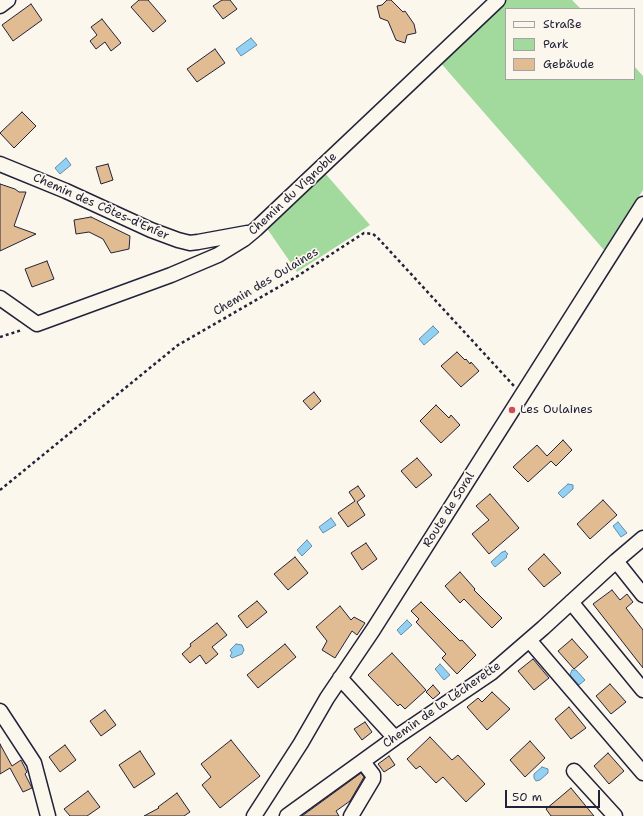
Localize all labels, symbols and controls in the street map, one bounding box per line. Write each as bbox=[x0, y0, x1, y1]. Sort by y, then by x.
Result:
legend bbox=[505, 8, 635, 80]
text: Straße bbox=[543, 16, 582, 32]
text: Park bbox=[543, 36, 569, 52]
text: Gebäude bbox=[543, 56, 594, 72]
street label: Chemin du Vignoble bbox=[246, 149, 340, 239]
street label: Chemin des Côtes-d'Enfer bbox=[31, 170, 171, 244]
street label: Chemin des Oulaines bbox=[211, 245, 321, 319]
place label: Les Oulaines bbox=[520, 403, 593, 417]
marker: Les Oulaines bbox=[507, 405, 517, 415]
street label: Route de Soral bbox=[420, 470, 478, 550]
street label: Chemin de la Lécherette bbox=[380, 659, 504, 751]
scale bar bbox=[507, 782, 602, 808]
text: 50 m bbox=[512, 789, 542, 805]

